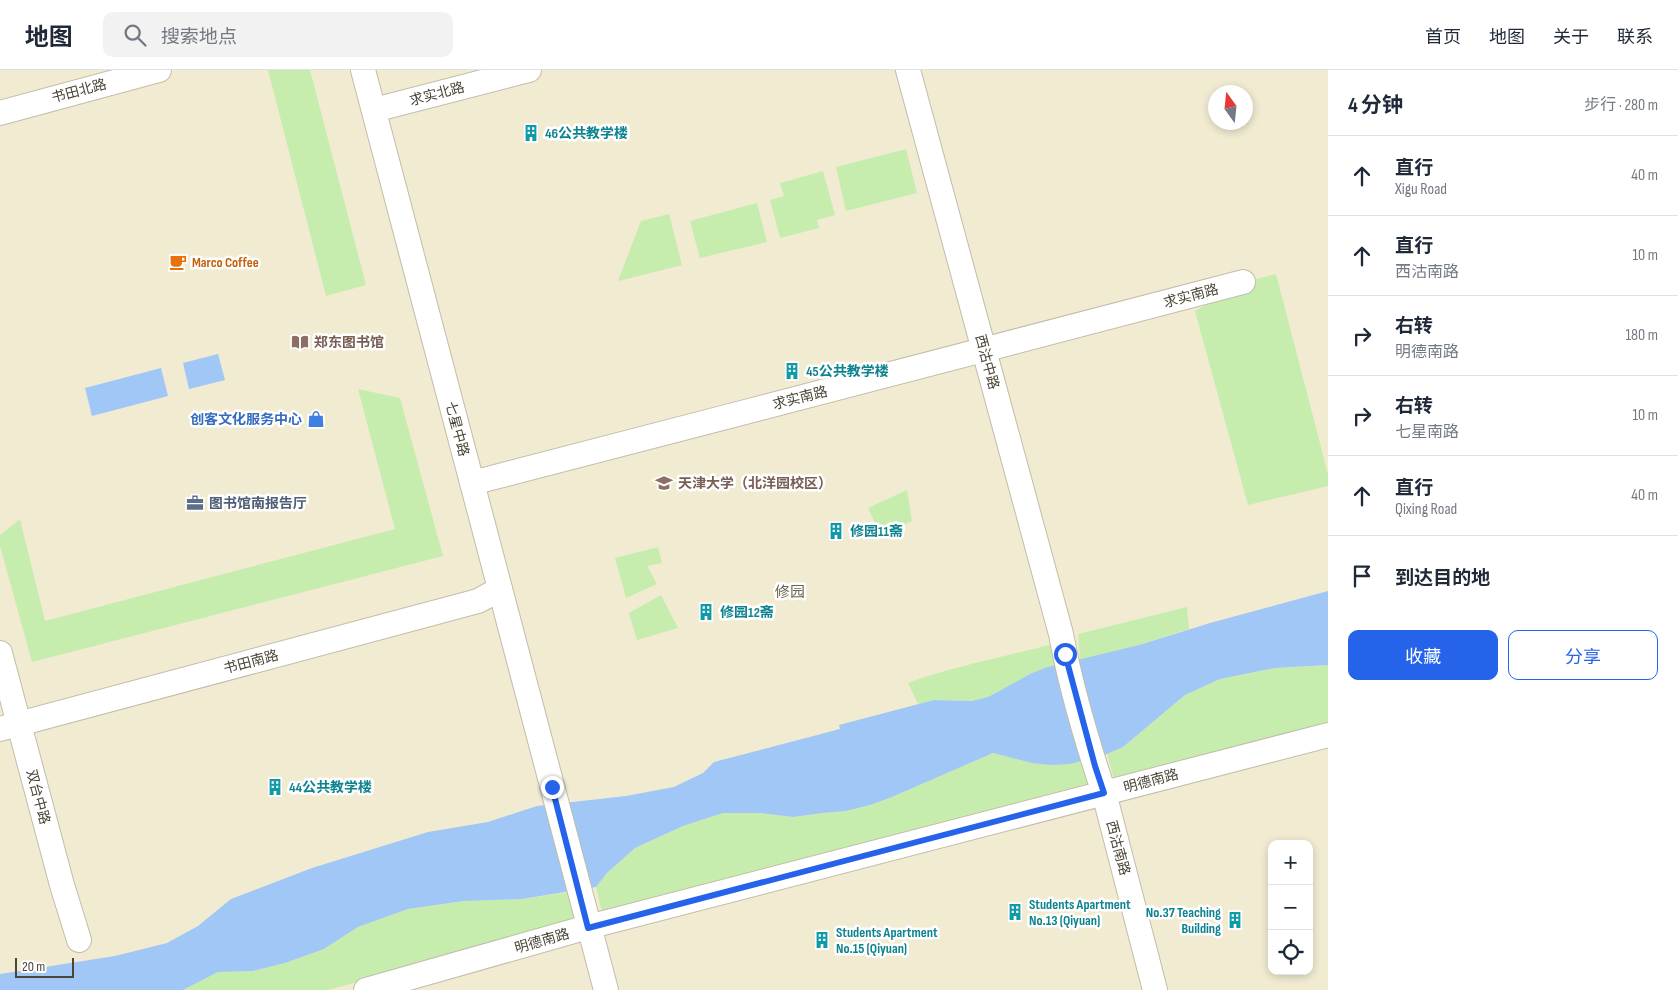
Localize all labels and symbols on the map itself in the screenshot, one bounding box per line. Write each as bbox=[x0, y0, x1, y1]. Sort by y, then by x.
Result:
street label: 书田北路 bbox=[50, 76, 108, 106]
street label: 求实北路 bbox=[408, 79, 466, 109]
north arrow bbox=[1208, 85, 1253, 130]
building icon: 46公共教学楼 bbox=[521, 123, 541, 143]
place label: 46公共教学楼 bbox=[545, 125, 628, 142]
cafe icon: Marco Coffee bbox=[168, 252, 188, 272]
place label: Marco Coffee bbox=[192, 254, 259, 271]
street label: 求实南路 bbox=[1162, 281, 1220, 311]
library icon: 郑东图书馆 bbox=[290, 332, 310, 352]
street label: 西沽中路 bbox=[972, 333, 1002, 391]
place label: 郑东图书馆 bbox=[314, 334, 384, 351]
building icon: 45公共教学楼 bbox=[782, 361, 802, 381]
place label: 45公共教学楼 bbox=[806, 363, 889, 380]
street label: 求实南路 bbox=[771, 383, 829, 413]
street label: 七星中路 bbox=[442, 400, 472, 458]
shop icon: 创客文化服务中心 bbox=[306, 409, 326, 429]
place label: 创客文化服务中心 bbox=[190, 411, 302, 428]
school or university icon: 天津大学（北洋园校区） bbox=[654, 473, 674, 493]
place label: 天津大学（北洋园校区） bbox=[678, 475, 832, 492]
office icon: 图书馆南报告厅 bbox=[185, 493, 205, 513]
place label: 图书馆南报告厅 bbox=[209, 495, 307, 512]
building icon: 修园11斋 bbox=[826, 521, 846, 541]
place label: 修园11斋 bbox=[850, 523, 903, 540]
district label: 修园 bbox=[775, 583, 805, 602]
building icon: 修园12斋 bbox=[696, 602, 716, 622]
place label: 修园12斋 bbox=[720, 604, 774, 621]
route start bbox=[1054, 643, 1077, 666]
street label: 书田南路 bbox=[222, 647, 280, 677]
street label: 明德南路 bbox=[1122, 766, 1180, 796]
street label: 双台中路 bbox=[23, 768, 53, 826]
route end bbox=[541, 776, 564, 799]
building icon: 44公共教学楼 bbox=[265, 777, 285, 797]
place label: 44公共教学楼 bbox=[289, 779, 372, 796]
street label: 西沽南路 bbox=[1103, 819, 1133, 877]
place label: Students Apartment No.13 (Qiyuan) bbox=[1029, 896, 1131, 929]
building icon: Students Apartment No.13 (Qiyuan) bbox=[1005, 902, 1025, 922]
place label: No.37 Teaching Building bbox=[1146, 904, 1221, 937]
building icon: No.37 Teaching Building bbox=[1225, 910, 1245, 930]
place label: Students Apartment No.15 (Qiyuan) bbox=[836, 924, 938, 957]
street label: 明德南路 bbox=[513, 925, 571, 957]
building icon: Students Apartment No.15 (Qiyuan) bbox=[812, 930, 832, 950]
scale bar bbox=[15, 955, 74, 978]

